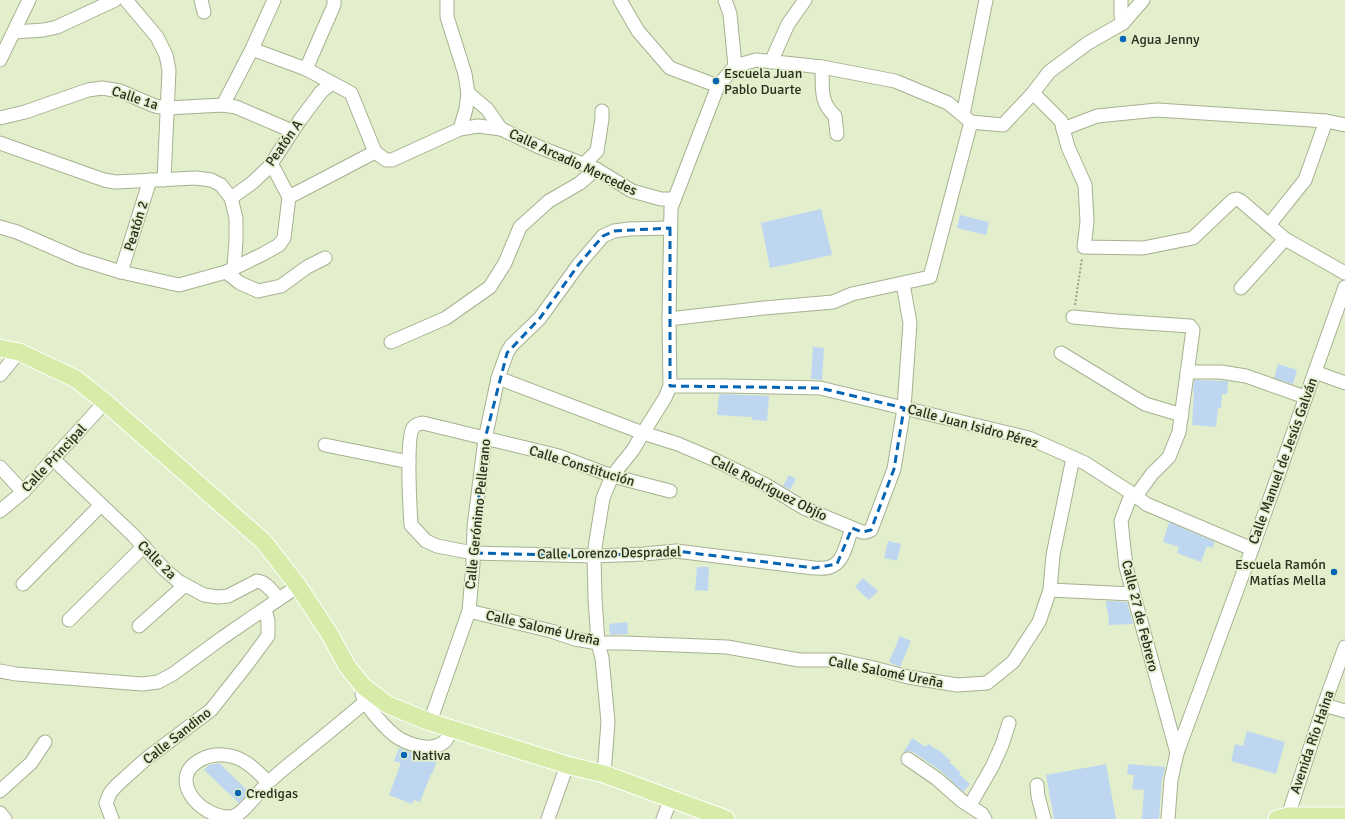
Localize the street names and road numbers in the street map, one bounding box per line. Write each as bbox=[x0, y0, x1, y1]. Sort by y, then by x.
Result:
street label: Calle 1a bbox=[109, 82, 161, 114]
street label: Peatón A bbox=[262, 116, 306, 170]
street label: Calle Arcadio Mercedes bbox=[506, 125, 640, 199]
street label: Peatón 2 bbox=[120, 199, 152, 253]
street label: Calle Manuel de Jesús Galván bbox=[1245, 375, 1321, 547]
street label: Calle Juan Isidro Pérez bbox=[906, 400, 1040, 452]
street label: Calle Principal bbox=[18, 420, 90, 496]
street label: Calle Gerónimo Pellerano bbox=[462, 438, 494, 590]
street label: Calle Constitución bbox=[527, 442, 637, 490]
street label: Calle Rodríguez Objío bbox=[708, 451, 830, 525]
street label: Calle 2a bbox=[134, 537, 180, 583]
street label: Calle Lorenzo Despradel bbox=[537, 543, 681, 563]
street label: Calle 27 de Febrero bbox=[1118, 558, 1162, 674]
street label: Calle Salomé Ureña bbox=[484, 607, 602, 649]
street label: Calle Salomé Ureña bbox=[827, 653, 945, 691]
street label: Avenida Río Haina bbox=[1286, 688, 1338, 796]
street label: Calle Sandino bbox=[139, 704, 215, 768]

